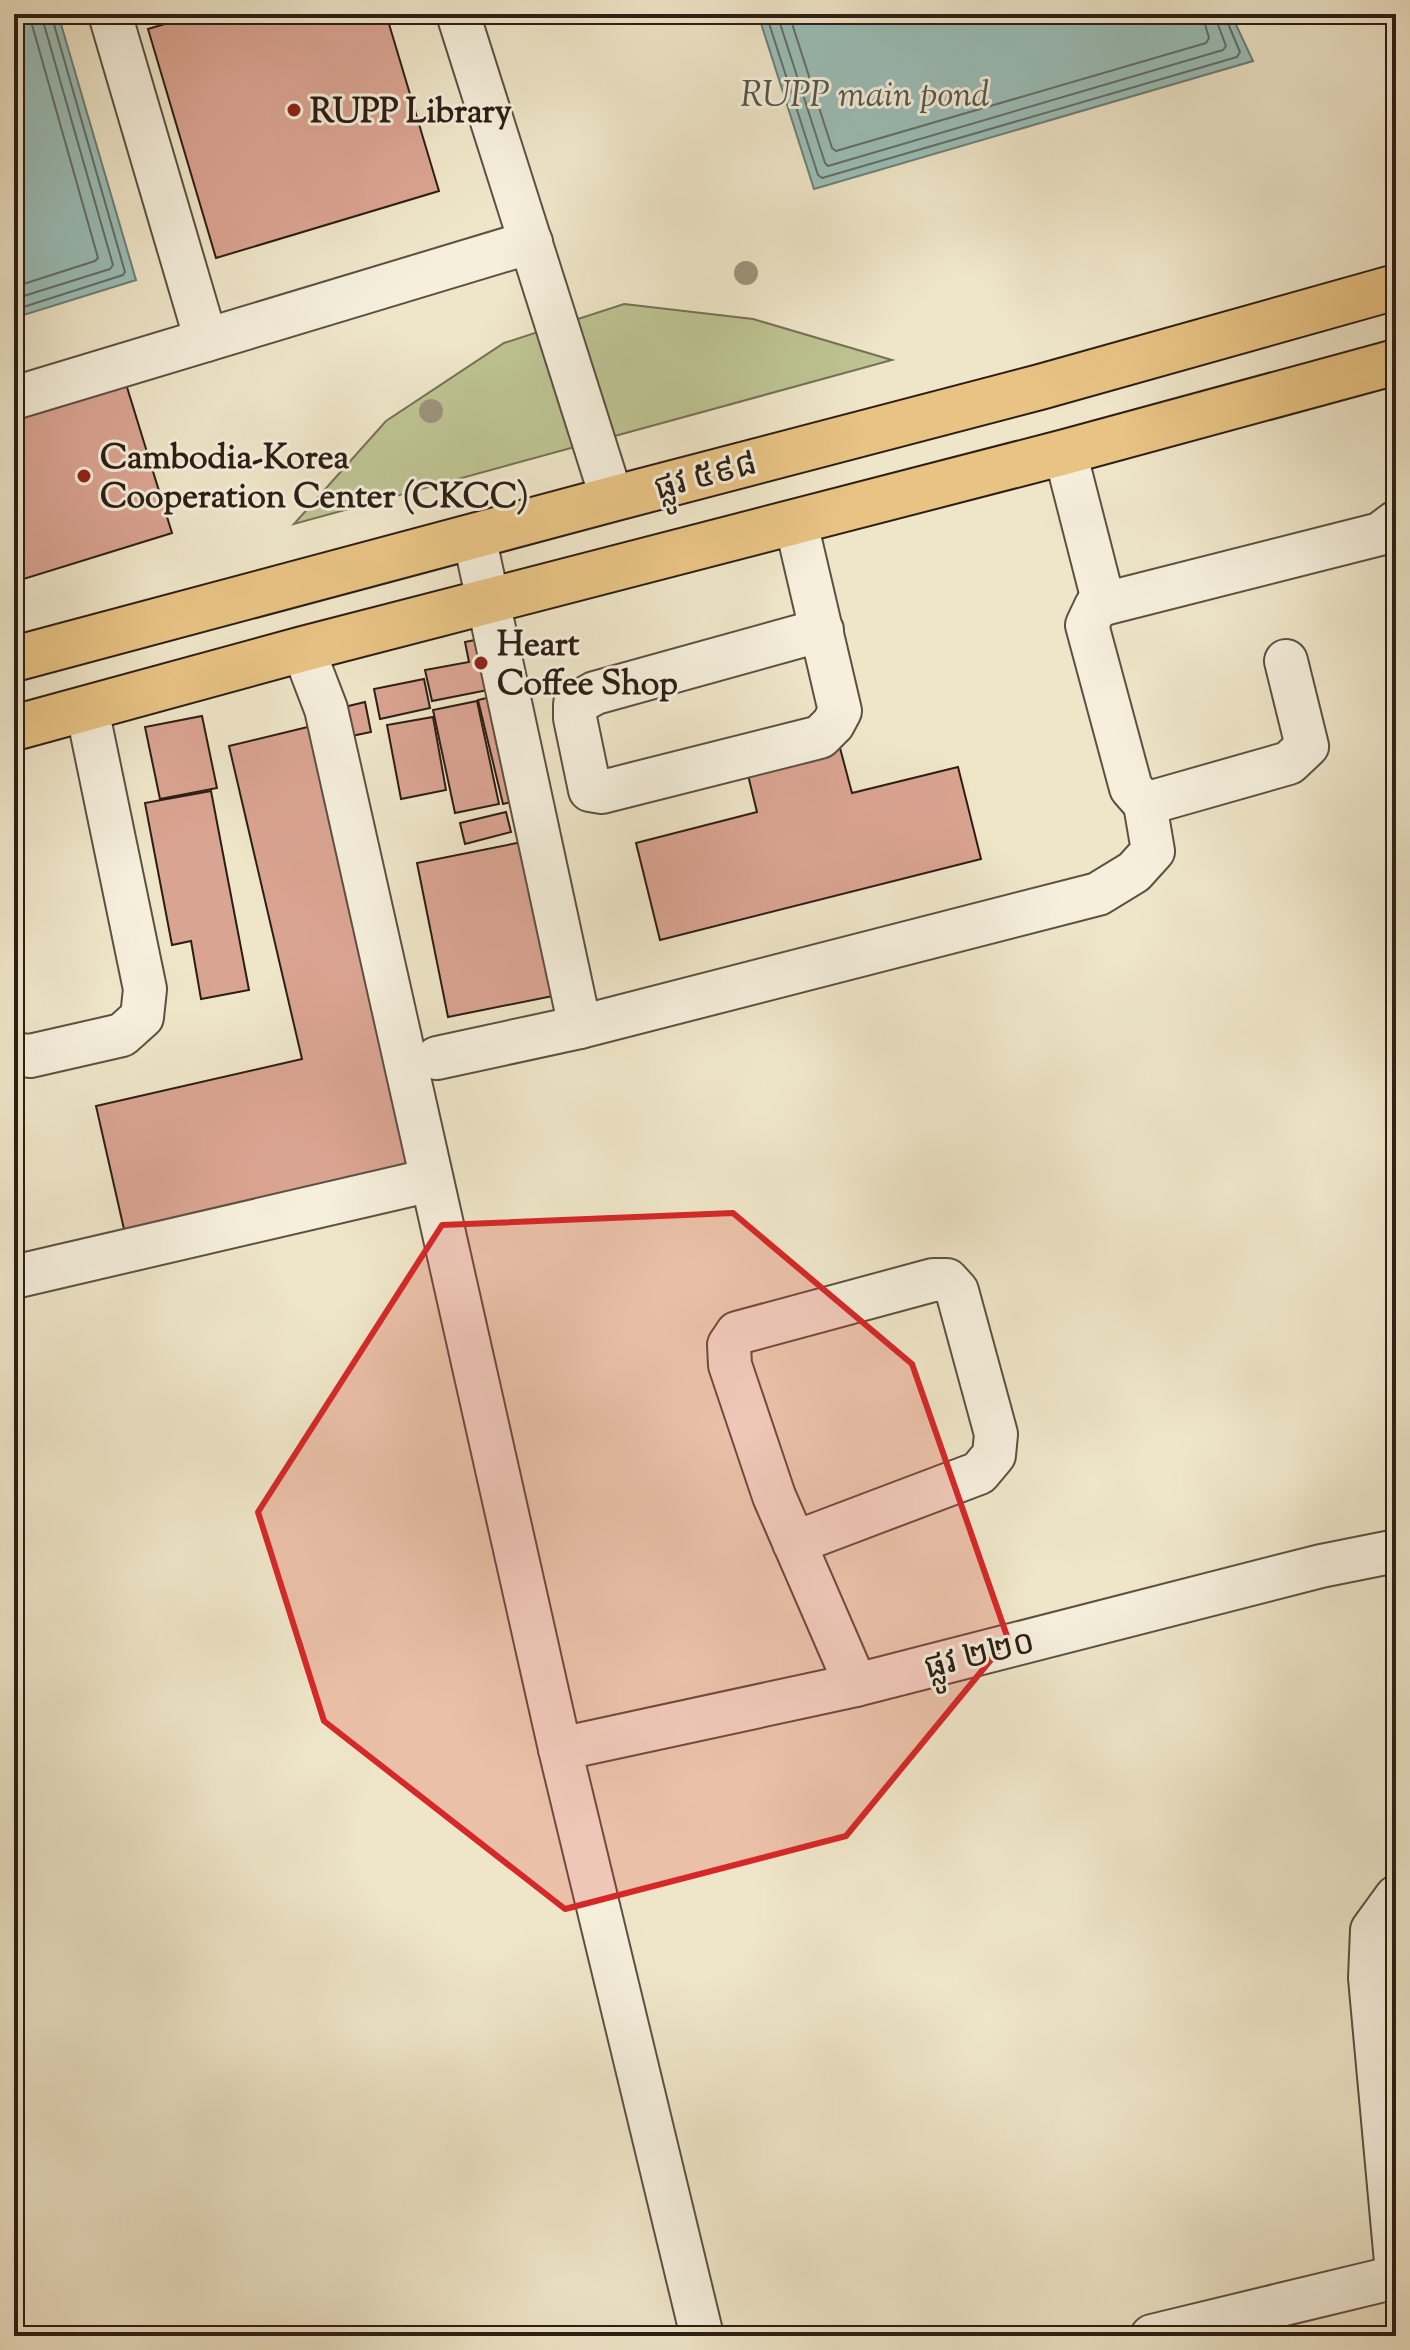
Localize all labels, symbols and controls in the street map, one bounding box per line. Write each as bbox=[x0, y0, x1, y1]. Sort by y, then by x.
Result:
water label: RUPP main pond bbox=[740, 71, 990, 123]
place label: RUPP Library bbox=[310, 89, 512, 138]
marker: RUPP Library bbox=[285, 101, 303, 119]
place label: Cambodia-Korea Cooperation Center (CKCC) bbox=[100, 435, 529, 523]
street label: ផ្លូវ ៥៩៨ bbox=[649, 440, 763, 517]
marker: Cambodia-Korea Cooperation Center (CKCC) bbox=[75, 467, 93, 485]
place label: Heart Coffee Shop bbox=[497, 622, 678, 710]
marker: Heart Coffee Shop bbox=[472, 654, 490, 672]
street label: ផ្លូវ ២២០ bbox=[919, 1619, 1041, 1696]

